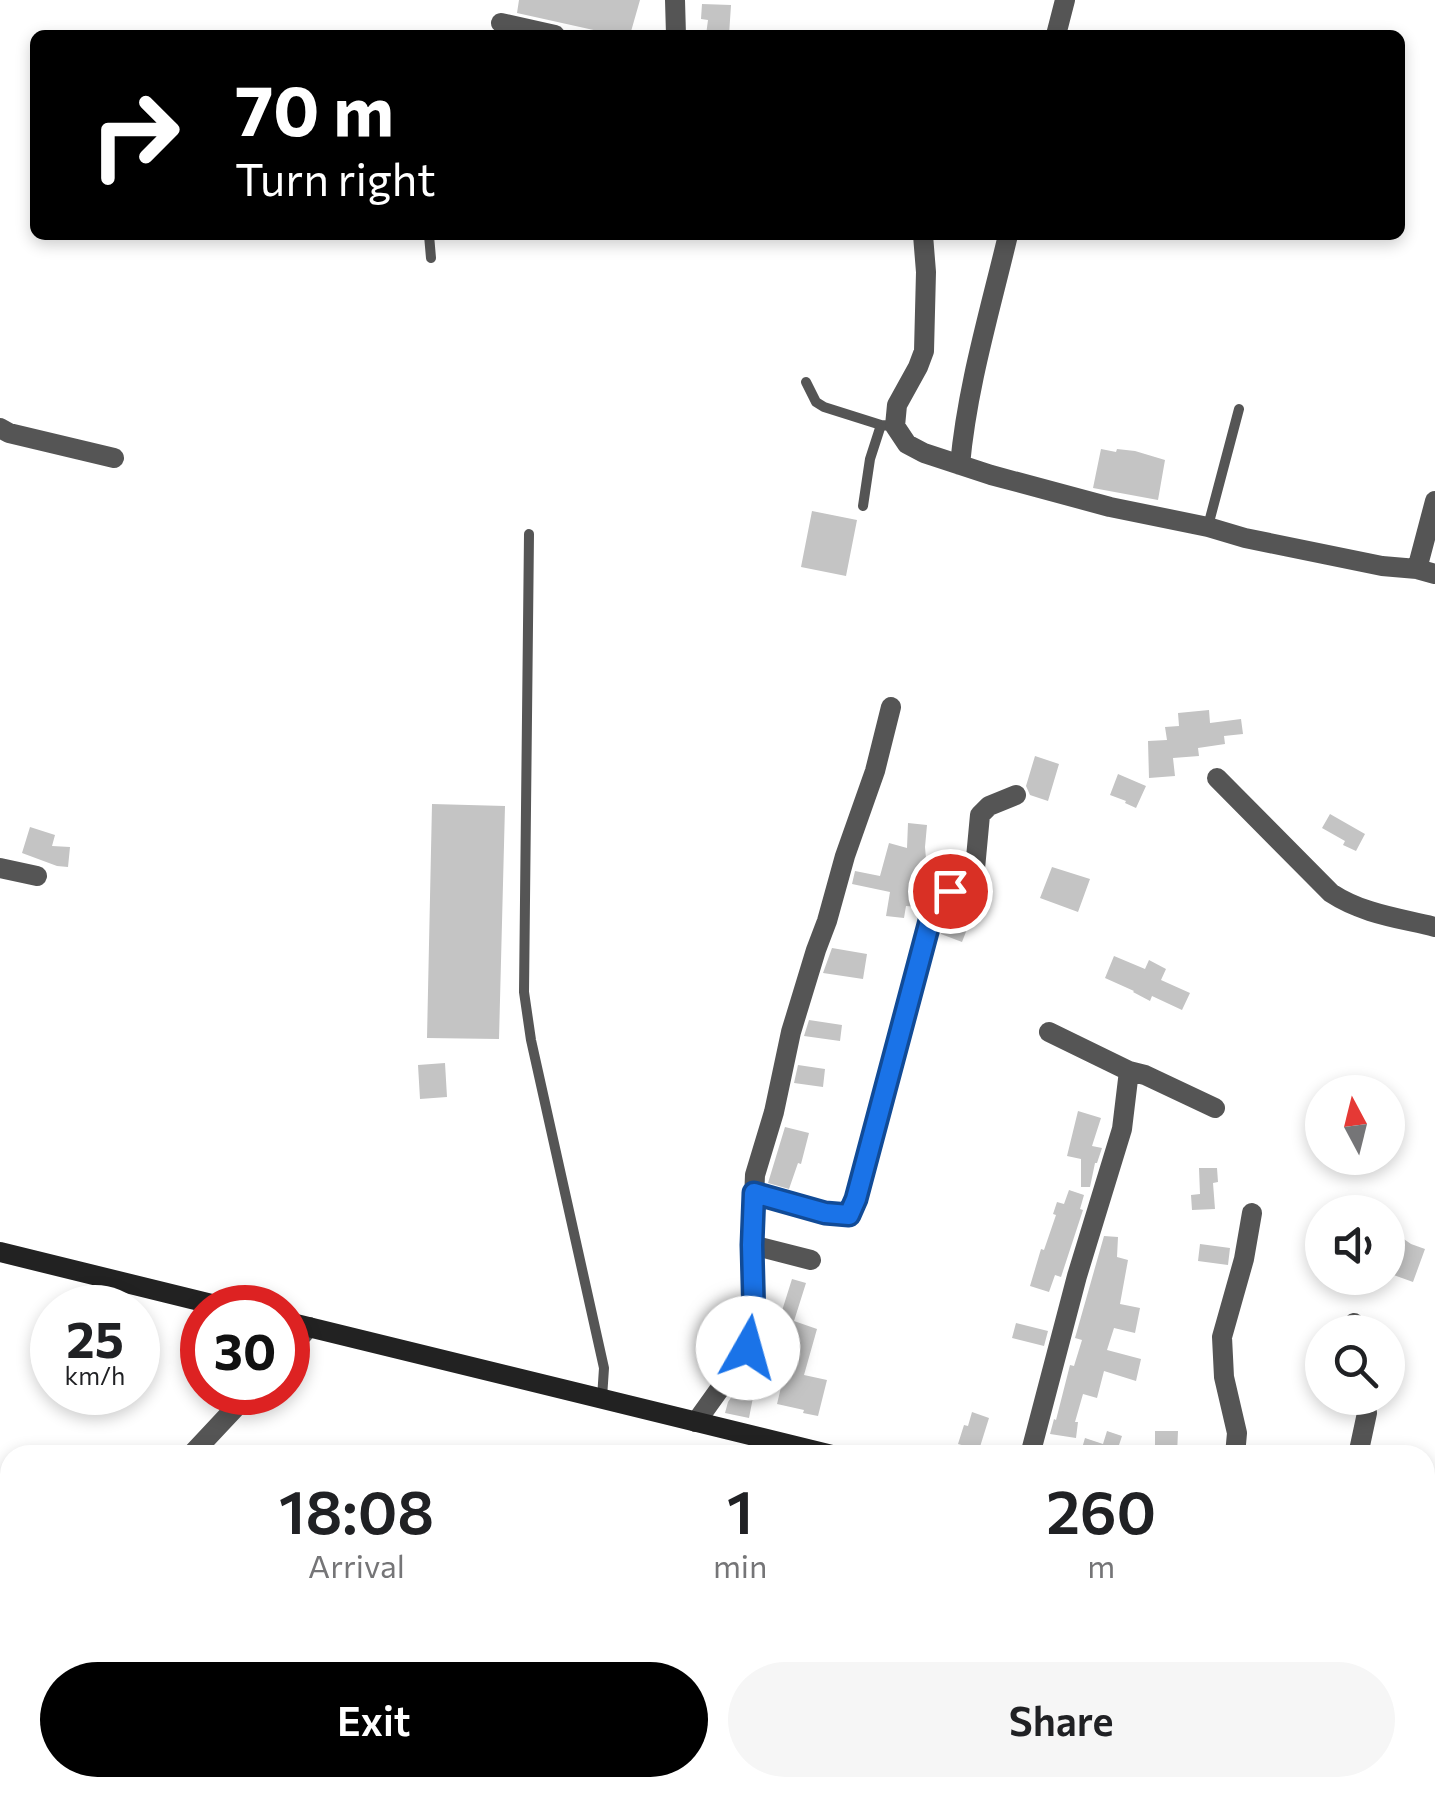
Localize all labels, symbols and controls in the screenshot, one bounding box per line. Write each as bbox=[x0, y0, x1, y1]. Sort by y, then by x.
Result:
text: 70 m bbox=[235, 65, 394, 150]
icon: right bbox=[70, 70, 200, 200]
text: Turn right bbox=[235, 150, 436, 205]
pin bbox=[908, 849, 993, 934]
icon: arrive bbox=[923, 864, 978, 919]
north arrow bbox=[1305, 1075, 1405, 1175]
map controls bbox=[1305, 1075, 1405, 1415]
button: sound bbox=[1305, 1195, 1405, 1295]
speed limit sign: 30 bbox=[180, 1285, 310, 1415]
position arrow bbox=[696, 1296, 800, 1400]
text: 25 bbox=[66, 1307, 124, 1368]
button: search bbox=[1305, 1315, 1405, 1415]
text: km/h bbox=[65, 1360, 125, 1390]
text: 18:08 bbox=[279, 1473, 434, 1546]
text: 1 bbox=[727, 1473, 754, 1546]
text: 260 bbox=[1046, 1473, 1156, 1546]
text: Arrival bbox=[308, 1545, 405, 1585]
text: min bbox=[713, 1545, 767, 1585]
text: m bbox=[1087, 1545, 1115, 1585]
button: Exit bbox=[40, 1662, 708, 1777]
button: Share bbox=[728, 1662, 1395, 1777]

